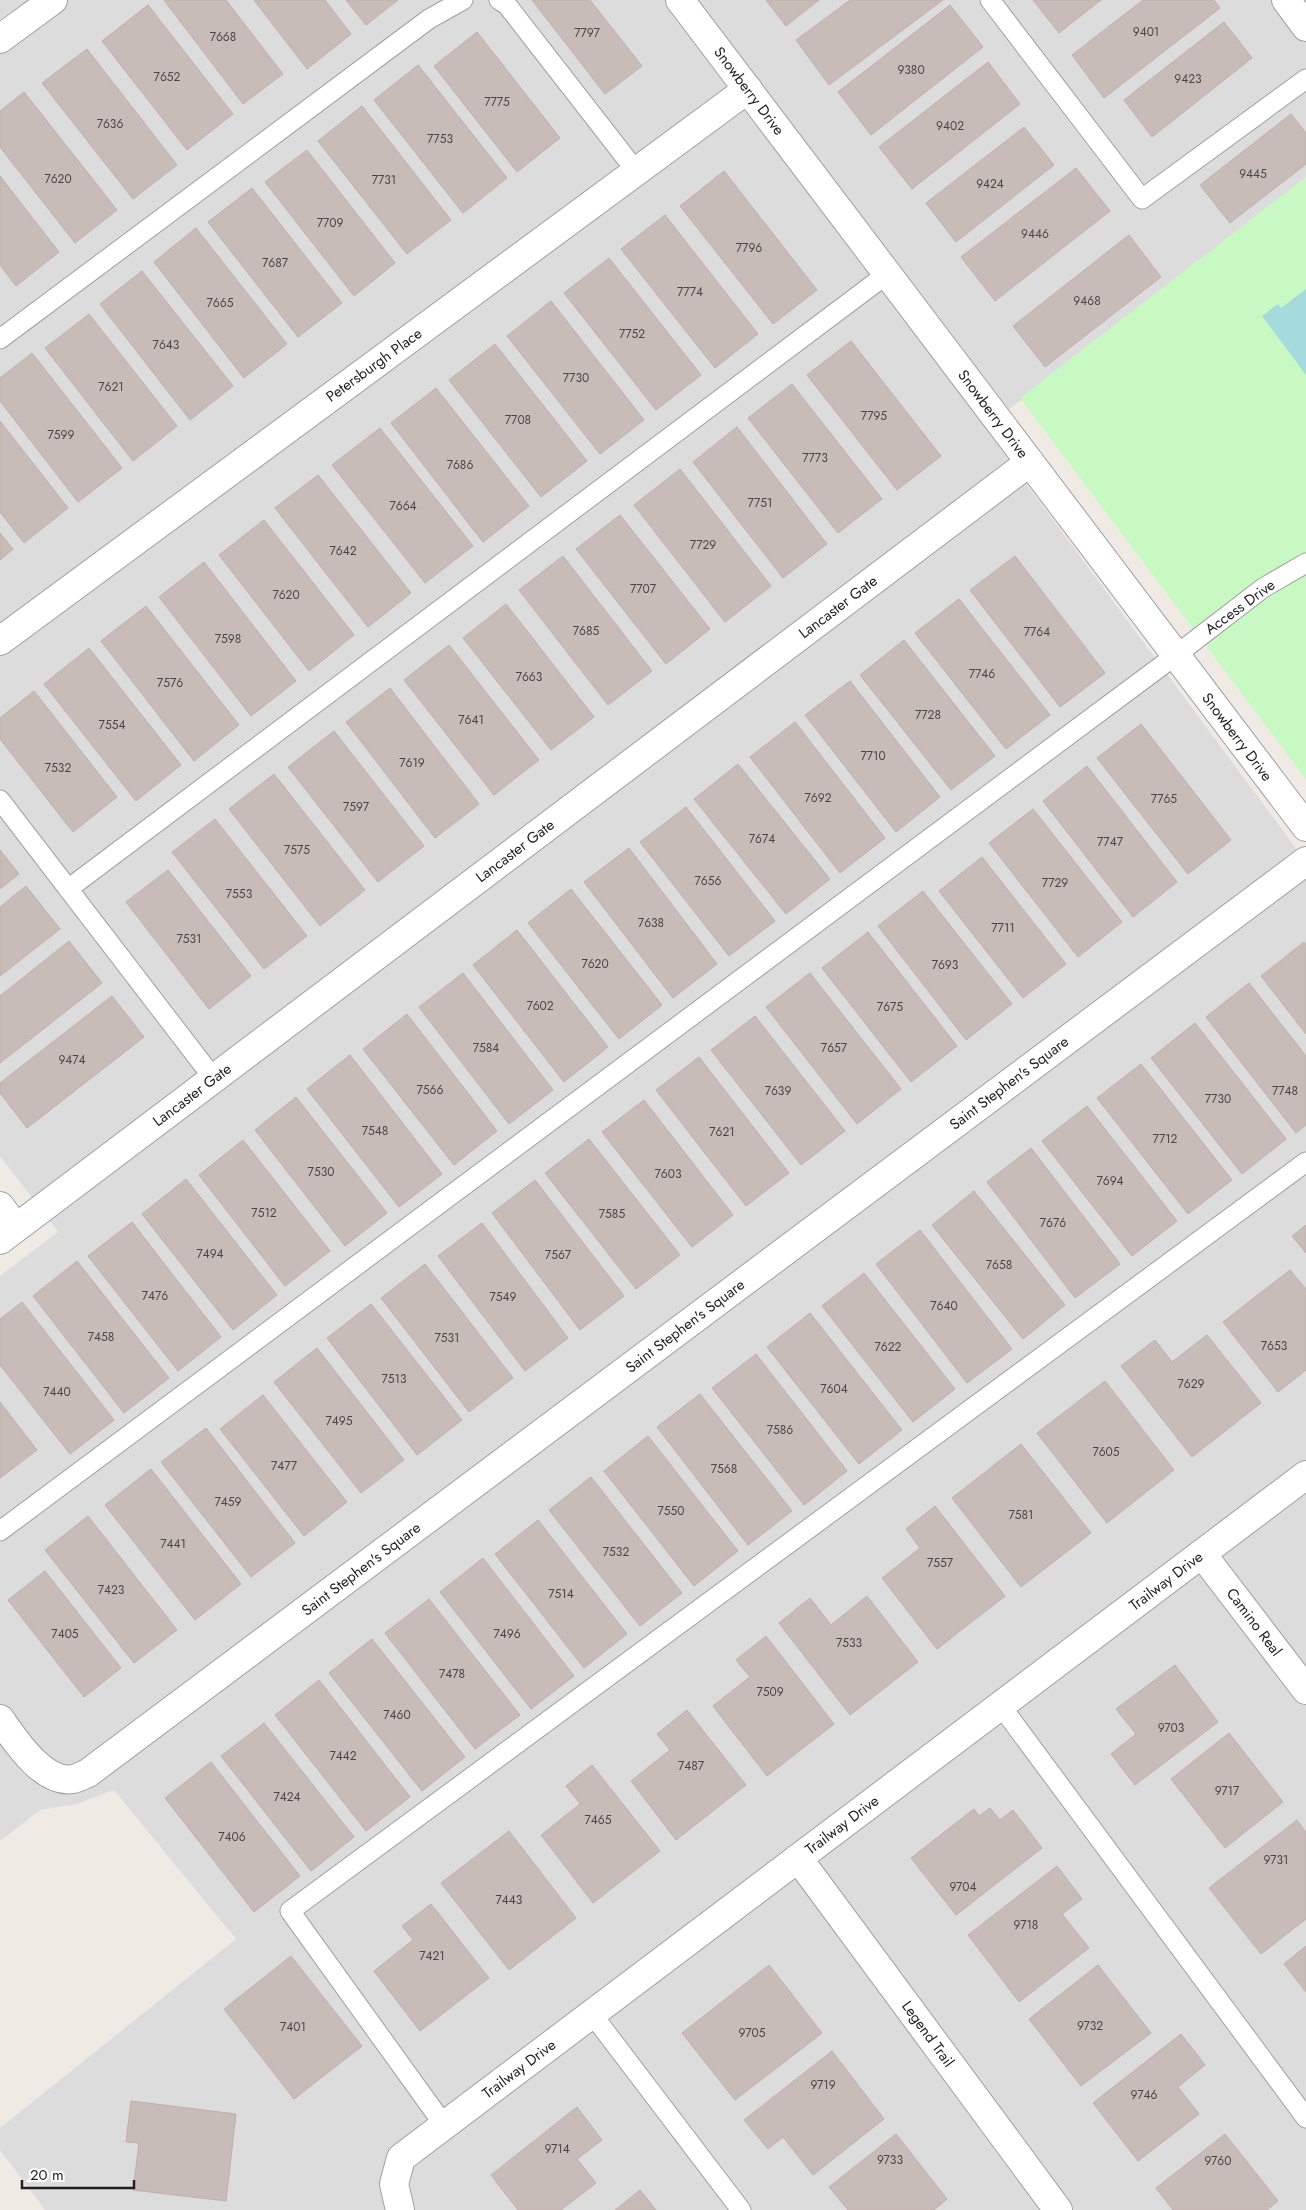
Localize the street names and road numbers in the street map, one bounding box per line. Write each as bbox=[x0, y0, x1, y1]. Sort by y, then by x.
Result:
street label: Snowberry Drive bbox=[708, 42, 790, 140]
street label: Petersburgh Place bbox=[321, 322, 427, 407]
street label: Snowberry Drive bbox=[952, 365, 1034, 463]
street label: Lancaster Gate bbox=[794, 570, 882, 644]
street label: Access Drive bbox=[1200, 574, 1280, 640]
street label: Snowberry Drive bbox=[1196, 688, 1278, 786]
street label: Lancaster Gate bbox=[471, 814, 559, 888]
street label: Saint Stephen's Square bbox=[945, 1031, 1073, 1135]
street label: Lancaster Gate bbox=[148, 1058, 236, 1132]
street label: Saint Stephen's Square bbox=[621, 1274, 749, 1378]
street label: Saint Stephen's Square bbox=[297, 1517, 425, 1621]
street label: Trailway Drive bbox=[1125, 1546, 1208, 1616]
street label: Camino Real bbox=[1221, 1583, 1287, 1661]
street label: Trailway Drive bbox=[801, 1790, 884, 1860]
street label: Legend Trail bbox=[896, 1996, 960, 2072]
street label: Trailway Drive bbox=[478, 2034, 561, 2104]

